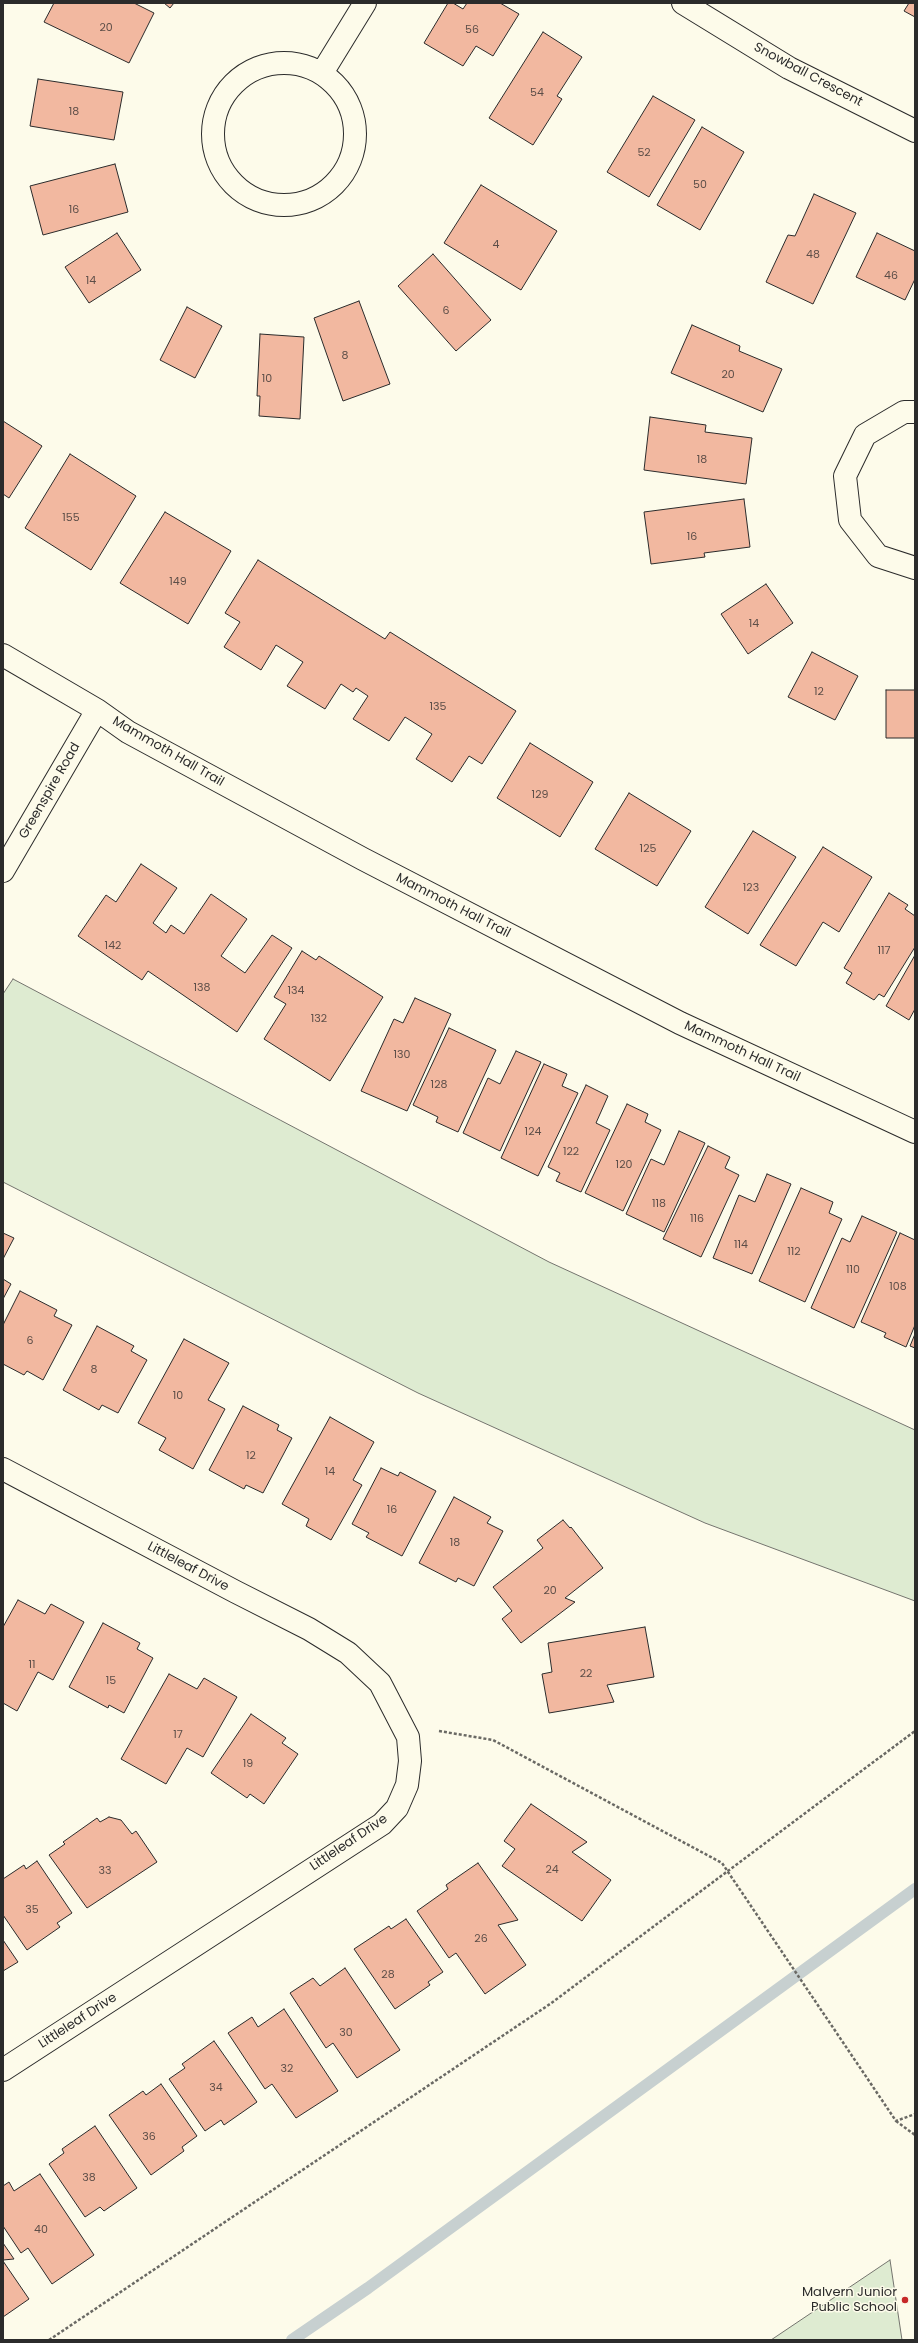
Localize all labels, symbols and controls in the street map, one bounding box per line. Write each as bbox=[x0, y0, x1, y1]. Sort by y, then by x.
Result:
house number: 20 bbox=[99, 21, 113, 35]
house number: 56 bbox=[465, 23, 479, 37]
street label: Snowball Crescent bbox=[751, 40, 865, 110]
house number: 54 bbox=[530, 86, 544, 100]
house number: 18 bbox=[69, 105, 79, 119]
house number: 52 bbox=[637, 146, 651, 160]
house number: 50 bbox=[693, 178, 707, 192]
house number: 16 bbox=[69, 203, 79, 217]
house number: 4 bbox=[493, 238, 499, 252]
house number: 48 bbox=[806, 248, 820, 262]
house number: 46 bbox=[884, 269, 898, 283]
house number: 14 bbox=[86, 274, 96, 288]
house number: 6 bbox=[443, 304, 449, 318]
house number: 8 bbox=[342, 349, 348, 363]
house number: 20 bbox=[721, 368, 735, 382]
house number: 10 bbox=[262, 372, 272, 386]
house number: 18 bbox=[697, 453, 707, 467]
house number: 155 bbox=[62, 511, 80, 525]
house number: 16 bbox=[687, 530, 697, 544]
house number: 149 bbox=[169, 575, 187, 589]
house number: 14 bbox=[749, 617, 759, 631]
house number: 12 bbox=[814, 685, 824, 699]
house number: 135 bbox=[430, 700, 446, 714]
street label: Mammoth Hall Trail bbox=[109, 714, 227, 790]
street label: Greenspire Road bbox=[16, 740, 84, 842]
house number: 129 bbox=[532, 788, 548, 802]
house number: 125 bbox=[640, 842, 656, 856]
street label: Mammoth Hall Trail bbox=[393, 870, 513, 942]
house number: 123 bbox=[743, 881, 759, 895]
house number: 142 bbox=[105, 939, 121, 953]
house number: 117 bbox=[877, 944, 891, 958]
house number: 138 bbox=[194, 981, 210, 995]
house number: 134 bbox=[288, 984, 304, 998]
house number: 132 bbox=[311, 1012, 327, 1026]
street label: Mammoth Hall Trail bbox=[681, 1018, 803, 1086]
house number: 130 bbox=[394, 1048, 410, 1062]
house number: 128 bbox=[431, 1078, 447, 1092]
house number: 124 bbox=[525, 1125, 541, 1139]
house number: 122 bbox=[563, 1145, 579, 1159]
house number: 120 bbox=[616, 1158, 632, 1172]
house number: 118 bbox=[652, 1197, 666, 1211]
house number: 116 bbox=[690, 1212, 704, 1226]
house number: 114 bbox=[734, 1238, 748, 1252]
house number: 112 bbox=[787, 1245, 801, 1259]
house number: 110 bbox=[846, 1263, 860, 1277]
house number: 108 bbox=[889, 1280, 907, 1294]
house number: 6 bbox=[27, 1334, 33, 1348]
house number: 8 bbox=[91, 1363, 97, 1377]
house number: 10 bbox=[173, 1389, 183, 1403]
house number: 12 bbox=[246, 1449, 256, 1463]
house number: 14 bbox=[325, 1465, 335, 1479]
house number: 16 bbox=[387, 1503, 397, 1517]
house number: 18 bbox=[450, 1536, 460, 1550]
street label: Littleleaf Drive bbox=[145, 1539, 231, 1595]
house number: 20 bbox=[543, 1584, 557, 1598]
house number: 11 bbox=[28, 1658, 36, 1672]
house number: 22 bbox=[580, 1667, 592, 1681]
house number: 15 bbox=[106, 1674, 116, 1688]
house number: 17 bbox=[173, 1728, 183, 1742]
house number: 19 bbox=[243, 1757, 253, 1771]
street label: Littleleaf Drive bbox=[307, 1811, 391, 1875]
house number: 24 bbox=[545, 1863, 559, 1877]
house number: 33 bbox=[99, 1864, 111, 1878]
house number: 35 bbox=[25, 1903, 39, 1917]
house number: 26 bbox=[474, 1932, 488, 1946]
house number: 28 bbox=[381, 1968, 395, 1982]
street label: Littleleaf Drive bbox=[36, 1990, 120, 2052]
house number: 30 bbox=[339, 2026, 353, 2040]
house number: 32 bbox=[281, 2062, 293, 2076]
house number: 34 bbox=[209, 2081, 223, 2095]
house number: 36 bbox=[142, 2130, 156, 2144]
house number: 38 bbox=[82, 2171, 96, 2185]
house number: 40 bbox=[34, 2223, 48, 2237]
place label: Malvern Junior Public School bbox=[802, 2285, 897, 2316]
marker: Malvern Junior Public School bbox=[900, 2295, 910, 2305]

